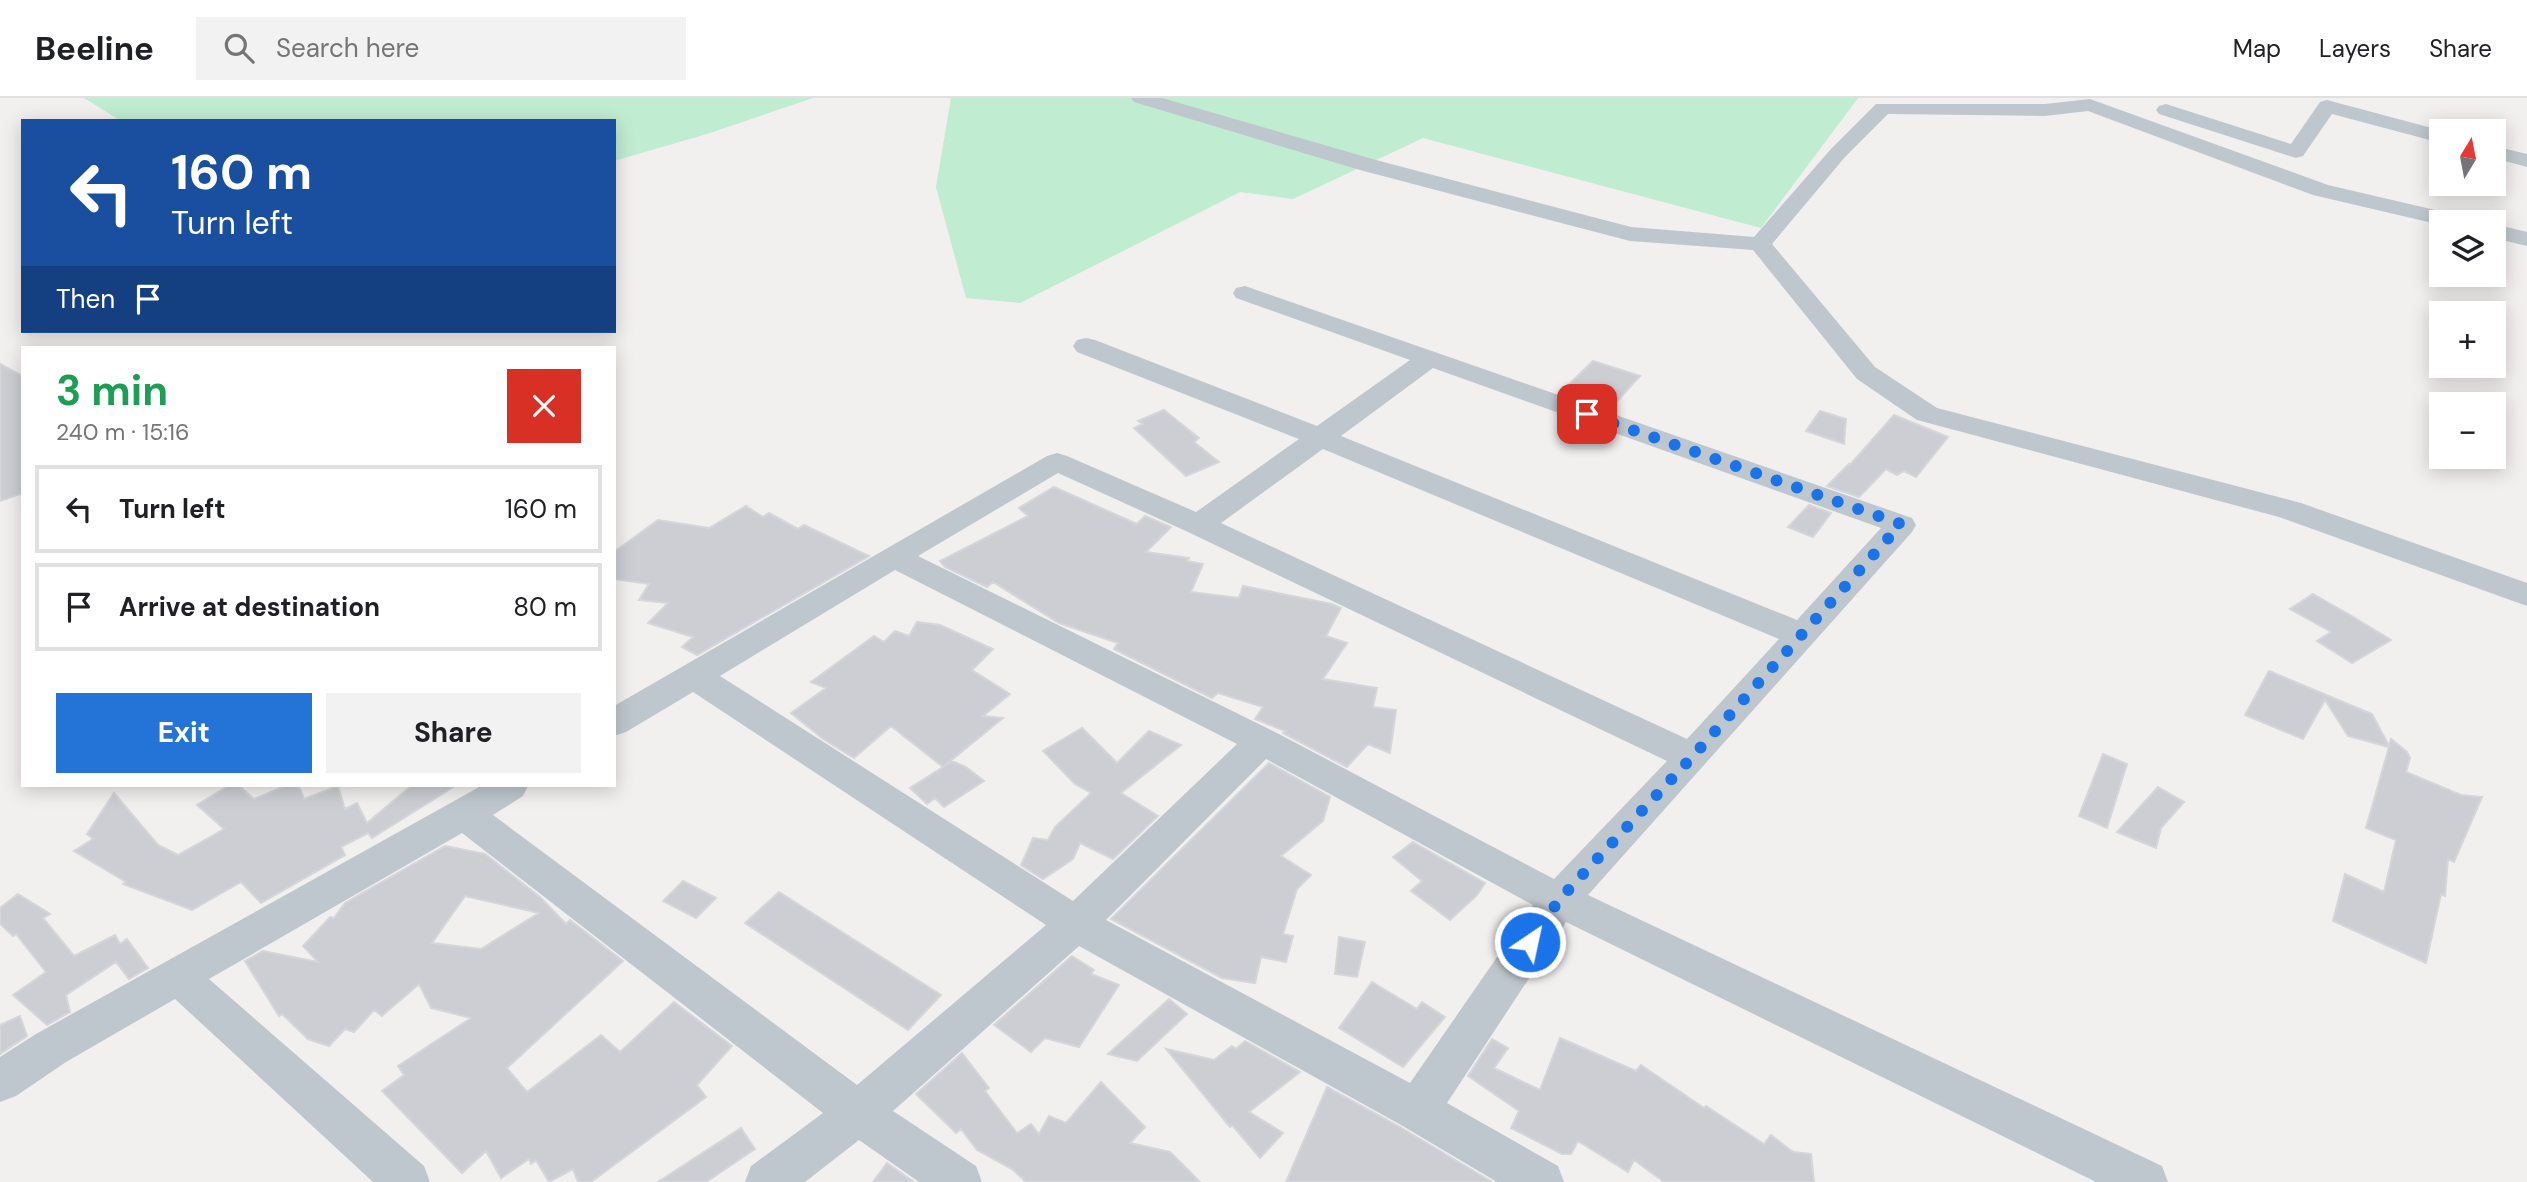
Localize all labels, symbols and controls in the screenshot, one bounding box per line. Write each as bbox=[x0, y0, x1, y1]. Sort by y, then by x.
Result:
search box bbox=[196, 17, 686, 80]
text: Beeline bbox=[35, 27, 154, 70]
icon: search bbox=[220, 29, 258, 67]
text: Search here bbox=[276, 31, 419, 65]
text: Map bbox=[2233, 33, 2281, 64]
text: Layers bbox=[2319, 33, 2391, 64]
text: Share bbox=[2429, 33, 2492, 64]
north arrow bbox=[2429, 119, 2506, 196]
map controls bbox=[2429, 119, 2506, 469]
text: 160 m bbox=[171, 140, 312, 204]
icon: left bbox=[56, 147, 147, 238]
text: Turn left bbox=[171, 202, 293, 244]
button: layers bbox=[2429, 210, 2506, 287]
icon: arrive bbox=[129, 280, 167, 318]
text: Then bbox=[56, 282, 115, 316]
button: + bbox=[2429, 301, 2506, 378]
text: 3 min bbox=[56, 363, 168, 418]
button: close bbox=[507, 369, 581, 443]
pin bbox=[1557, 384, 1617, 444]
button: − bbox=[2429, 392, 2506, 469]
icon: arrive bbox=[1568, 395, 1606, 433]
text: 240 m · 15:16 bbox=[56, 417, 189, 447]
icon: left bbox=[60, 490, 98, 528]
text: Turn left bbox=[119, 492, 226, 526]
text: 160 m bbox=[505, 492, 577, 526]
icon: arrive bbox=[60, 588, 98, 626]
text: Arrive at destination bbox=[119, 590, 380, 624]
text: 80 m bbox=[513, 590, 577, 624]
button: Exit bbox=[56, 693, 312, 773]
button: Share bbox=[326, 693, 581, 773]
position arrow bbox=[1493, 905, 1567, 979]

